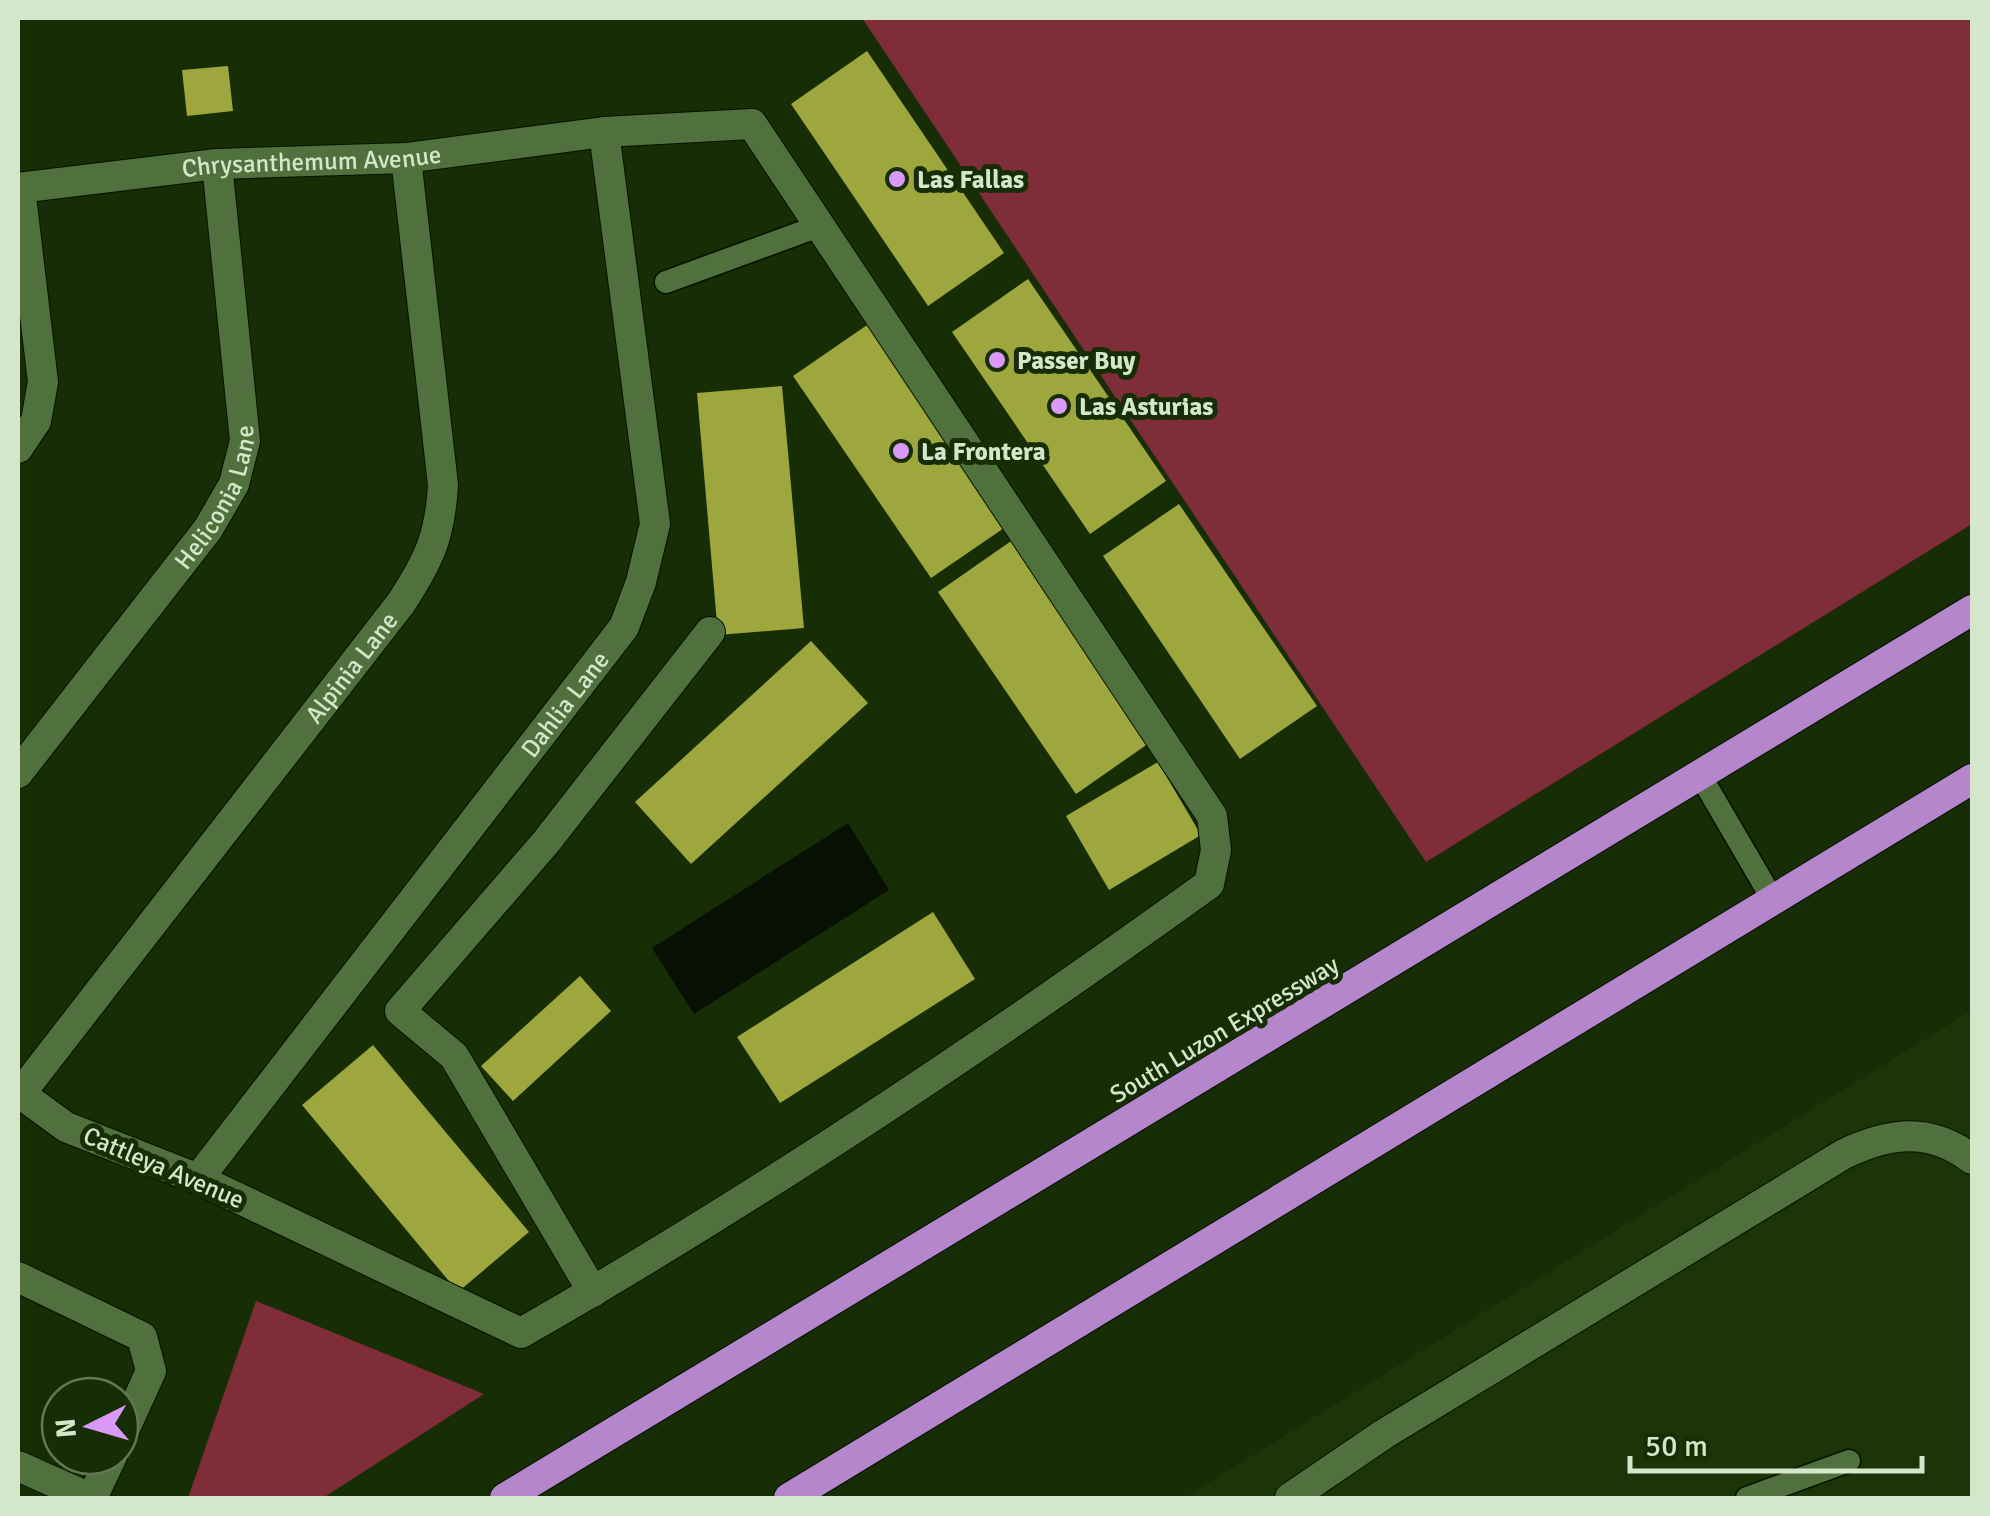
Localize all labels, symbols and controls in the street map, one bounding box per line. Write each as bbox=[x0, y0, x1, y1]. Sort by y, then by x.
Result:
street label: Chrysanthemum Avenue bbox=[180, 139, 443, 184]
place label: Las Fallas bbox=[917, 164, 1024, 195]
marker: Las Fallas bbox=[886, 168, 908, 190]
place label: Passer Buy bbox=[1017, 345, 1136, 376]
marker: Passer Buy bbox=[986, 349, 1008, 371]
place label: Las Asturias bbox=[1079, 391, 1213, 422]
marker: Las Asturias bbox=[1048, 395, 1070, 417]
street label: Heliconia Lane bbox=[168, 424, 261, 575]
place label: La Frontera bbox=[921, 436, 1046, 467]
marker: La Frontera bbox=[890, 440, 912, 462]
street label: Alpinia Lane bbox=[299, 606, 404, 730]
street label: Dahlia Lane bbox=[514, 645, 616, 764]
street label: South Luzon Expressway bbox=[1104, 949, 1345, 1110]
street label: Cattleya Avenue bbox=[79, 1120, 249, 1215]
north arrow bbox=[40, 1376, 140, 1476]
scale bar bbox=[1630, 1411, 1922, 1473]
text: N bbox=[48, 1417, 84, 1439]
text: 50 m bbox=[1645, 1428, 1708, 1465]

